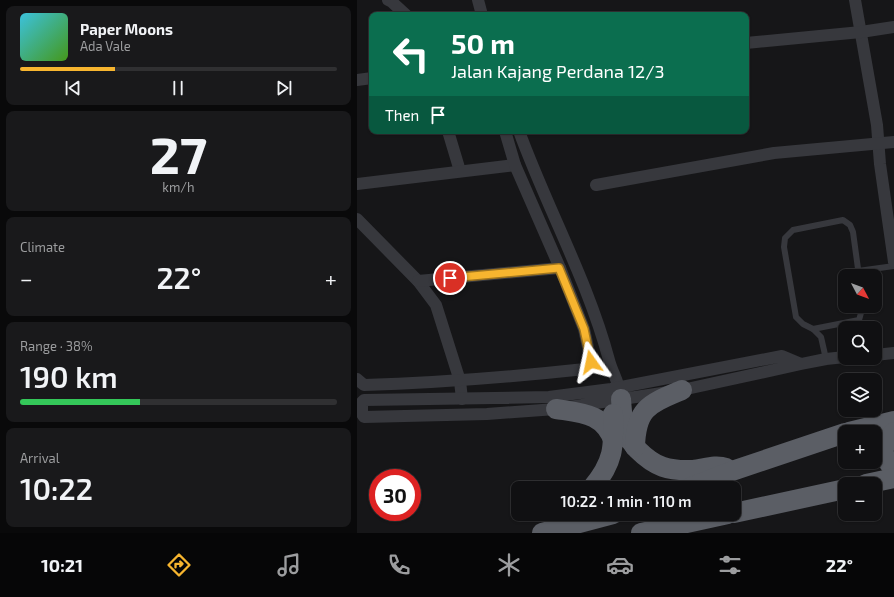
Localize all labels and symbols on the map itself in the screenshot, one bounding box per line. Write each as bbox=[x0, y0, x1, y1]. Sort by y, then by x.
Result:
pin bbox=[433, 261, 467, 295]
north arrow bbox=[838, 269, 882, 313]
position arrow bbox=[570, 341, 612, 383]
speed limit sign: 30 bbox=[369, 469, 421, 521]

